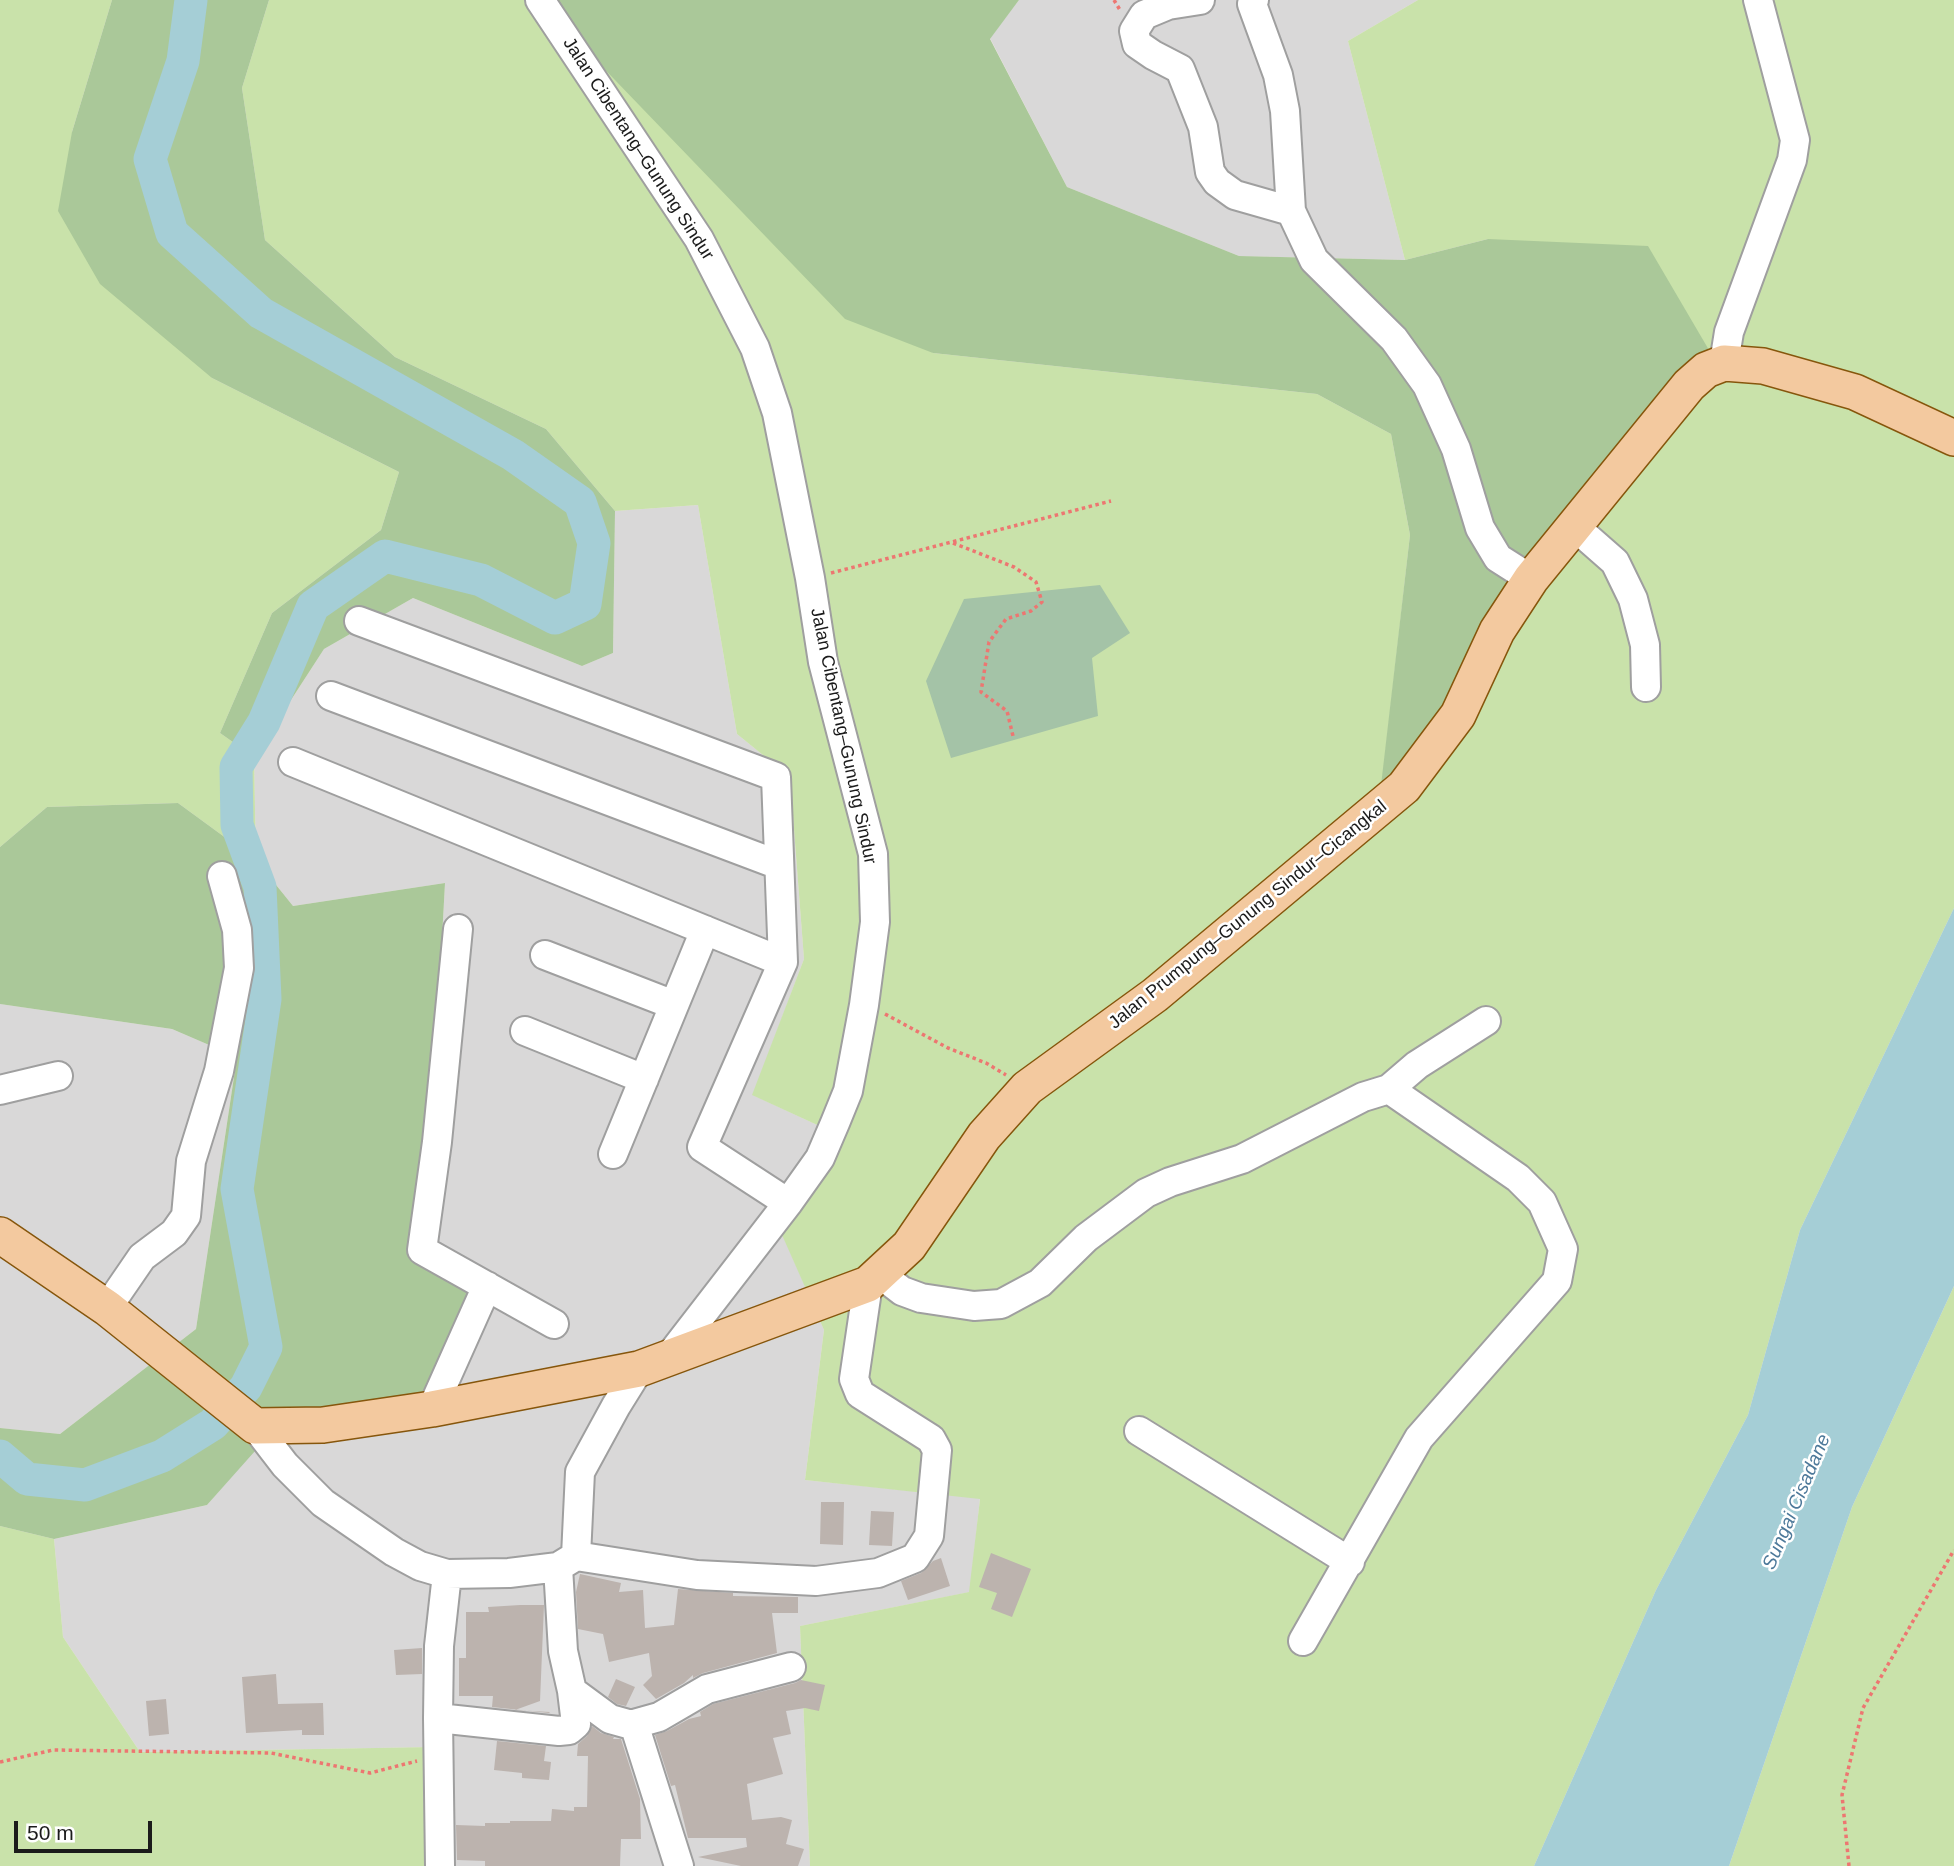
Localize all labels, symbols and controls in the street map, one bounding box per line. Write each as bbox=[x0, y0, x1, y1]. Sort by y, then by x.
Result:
street label: Jalan Cibentang–Gunung Sindur bbox=[558, 34, 718, 264]
street label: Jalan Cibentang–Gunung Sindur bbox=[805, 606, 881, 866]
street label: Jalan Prumpung–Gunung Sindur–Cicangkal bbox=[1105, 796, 1391, 1034]
water label: Sungai Cisadane bbox=[1758, 1431, 1836, 1573]
scale bar bbox=[18, 1806, 156, 1850]
text: 50 m bbox=[27, 1821, 74, 1844]

